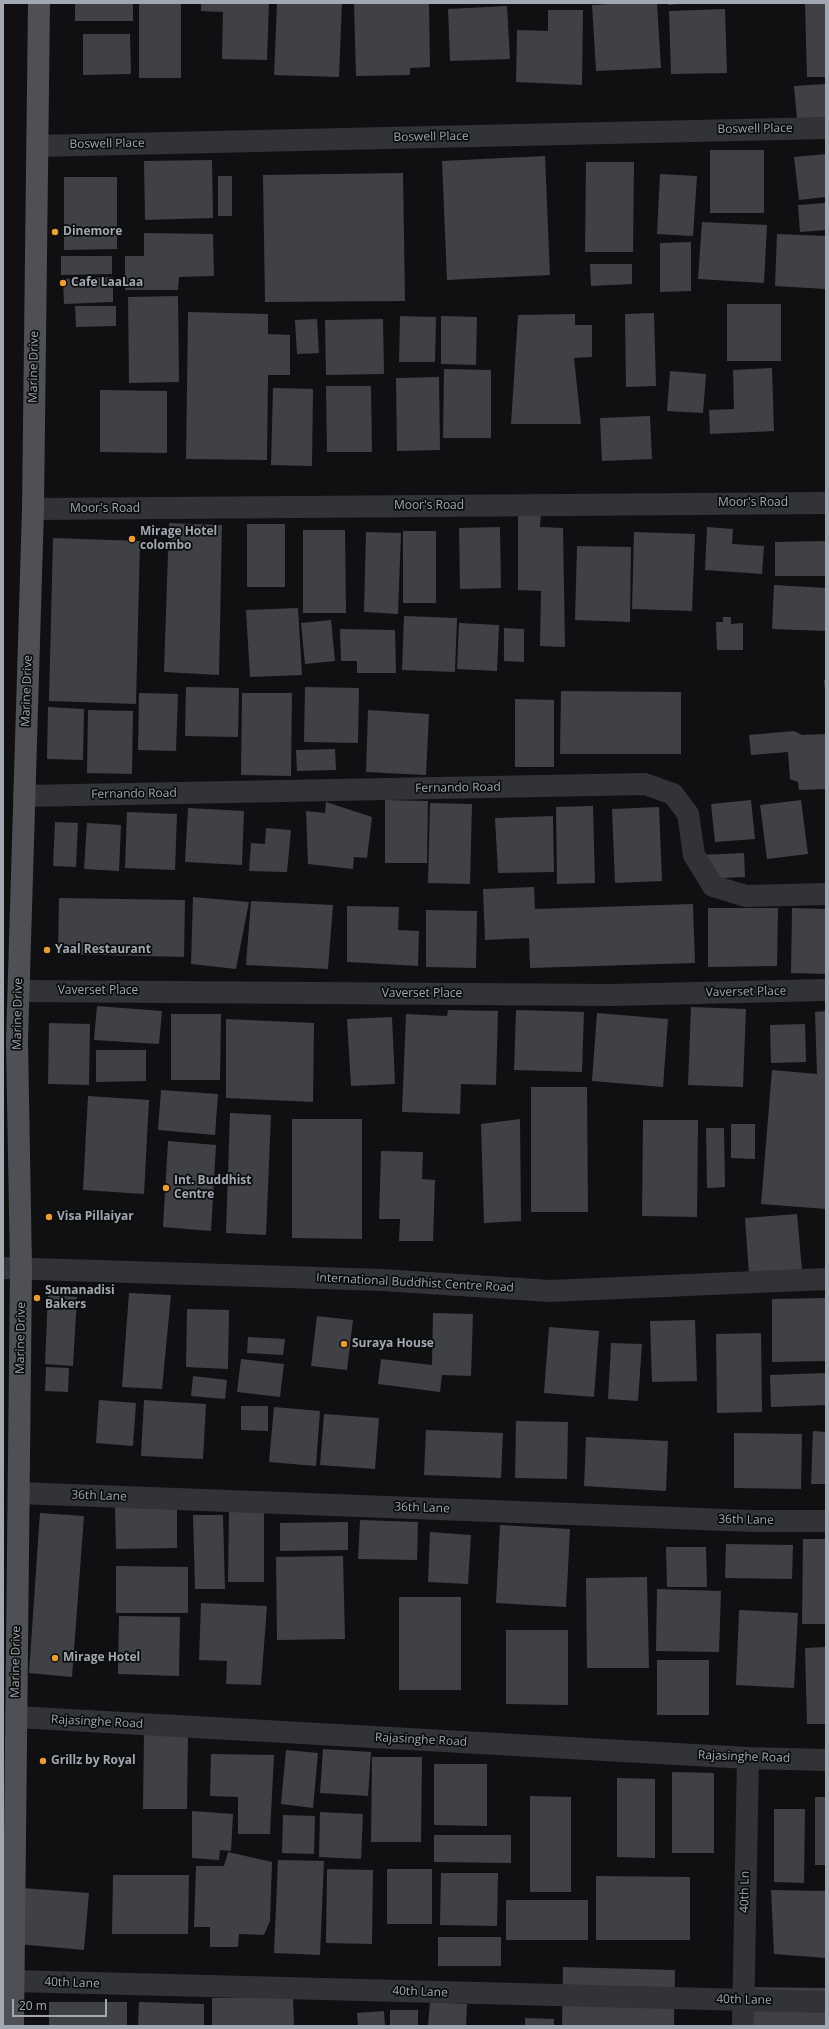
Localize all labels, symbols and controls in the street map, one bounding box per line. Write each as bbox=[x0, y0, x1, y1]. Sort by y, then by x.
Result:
street label: Boswell Place bbox=[717, 121, 793, 137]
street label: Boswell Place bbox=[393, 129, 469, 145]
street label: Boswell Place bbox=[69, 136, 145, 152]
place label: Dinemore bbox=[63, 225, 122, 239]
marker: Dinemore bbox=[50, 227, 60, 237]
place label: Cafe LaaLaa bbox=[71, 276, 143, 290]
marker: Cafe LaaLaa bbox=[58, 278, 68, 288]
street label: Marine Drive bbox=[26, 331, 42, 403]
street label: Moor's Road bbox=[718, 496, 788, 510]
street label: Moor's Road bbox=[394, 499, 464, 513]
street label: Moor's Road bbox=[70, 502, 140, 516]
place label: Mirage Hotel colombo bbox=[140, 525, 217, 553]
marker: Mirage Hotel colombo bbox=[127, 534, 137, 544]
street label: Marine Drive bbox=[19, 655, 35, 727]
street label: Fernando Road bbox=[415, 780, 501, 796]
street label: Fernando Road bbox=[91, 786, 177, 802]
place label: Yaal Restaurant bbox=[55, 943, 151, 957]
marker: Yaal Restaurant bbox=[42, 945, 52, 955]
street label: Marine Drive bbox=[10, 978, 26, 1050]
street label: Vaverset Place bbox=[58, 984, 138, 998]
street label: Vaverset Place bbox=[706, 984, 786, 1000]
street label: Vaverset Place bbox=[382, 987, 462, 1001]
place label: Int. Buddhist Centre bbox=[174, 1174, 251, 1202]
marker: Int. Buddhist Centre bbox=[161, 1183, 171, 1193]
place label: Visa Pillaiyar bbox=[57, 1210, 134, 1224]
marker: Visa Pillaiyar bbox=[44, 1212, 54, 1222]
street label: International Buddhist Centre Road bbox=[316, 1271, 514, 1295]
place label: Sumanadisi Bakers bbox=[45, 1284, 115, 1312]
marker: Sumanadisi Bakers bbox=[32, 1293, 42, 1303]
street label: Marine Drive bbox=[13, 1302, 29, 1374]
place label: Suraya House bbox=[352, 1337, 434, 1351]
marker: Suraya House bbox=[339, 1339, 349, 1349]
street label: 36th Lane bbox=[71, 1488, 127, 1504]
street label: 36th Lane bbox=[394, 1500, 450, 1516]
street label: 36th Lane bbox=[718, 1512, 774, 1528]
street label: Marine Drive bbox=[8, 1626, 24, 1698]
place label: Mirage Hotel bbox=[63, 1651, 140, 1665]
marker: Mirage Hotel bbox=[50, 1653, 60, 1663]
street label: Rajasinghe Road bbox=[51, 1712, 143, 1732]
street label: Rajasinghe Road bbox=[375, 1730, 467, 1750]
street label: Rajasinghe Road bbox=[698, 1748, 790, 1766]
place label: Grillz by Royal bbox=[51, 1754, 136, 1768]
marker: Grillz by Royal bbox=[38, 1756, 48, 1766]
street label: 40th Ln bbox=[737, 1871, 753, 1913]
street label: 40th Lane bbox=[44, 1975, 100, 1991]
street label: 40th Lane bbox=[392, 1984, 448, 2000]
scale bar bbox=[14, 1991, 109, 2017]
street label: 40th Lane bbox=[716, 1992, 772, 2008]
text: 20 m bbox=[19, 1997, 47, 2014]

